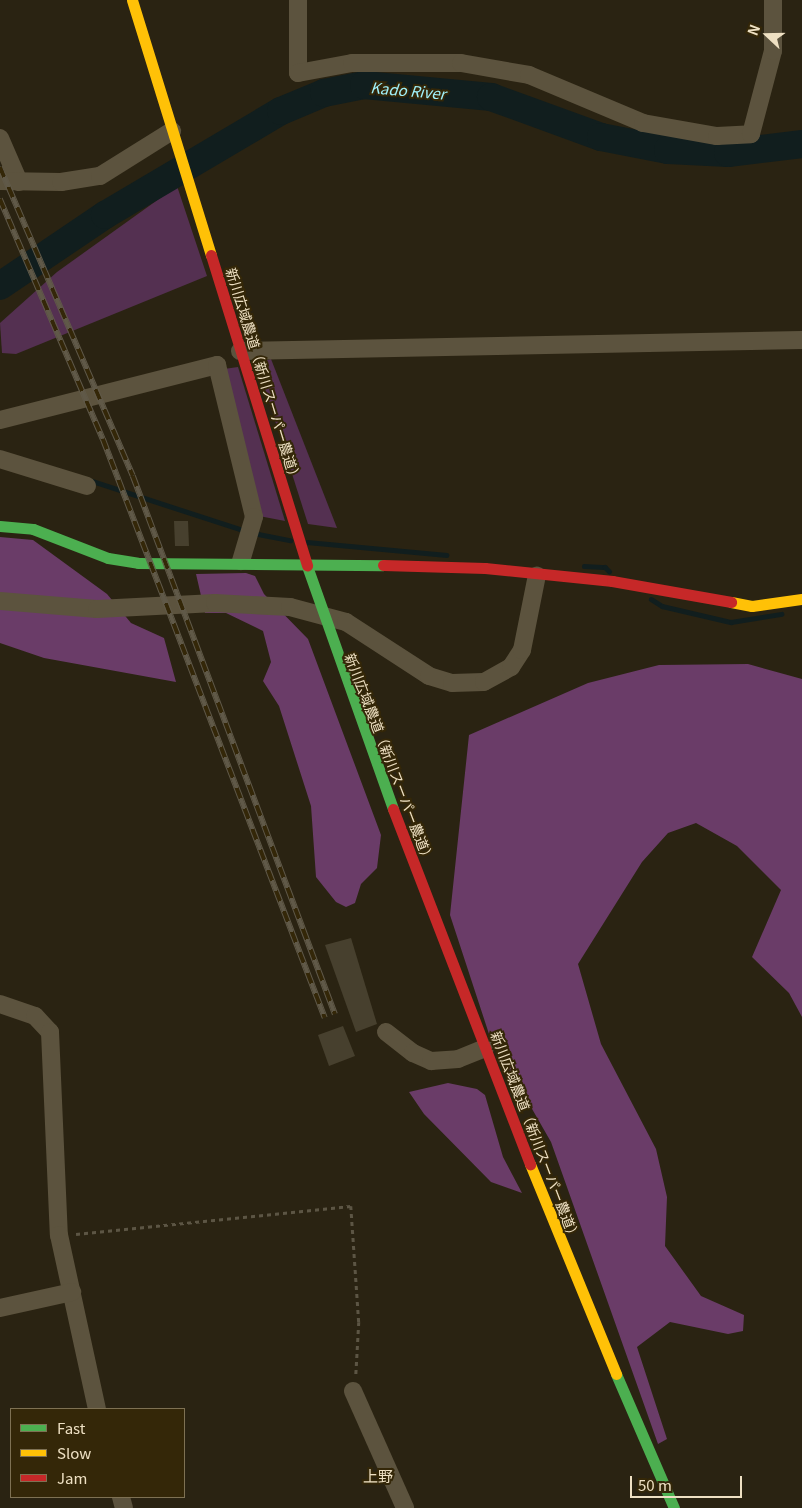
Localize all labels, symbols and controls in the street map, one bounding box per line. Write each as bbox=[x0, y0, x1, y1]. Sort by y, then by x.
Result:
north arrow bbox=[742, 10, 792, 60]
text: N bbox=[742, 21, 764, 38]
water label: Kado River bbox=[370, 78, 446, 102]
street label: 新川広域農道（新川スーパー農道） bbox=[223, 265, 305, 485]
street label: 新川広域農道（新川スーパー農道） bbox=[342, 650, 438, 866]
street label: 新川広域農道（新川スーパー農道） bbox=[488, 1028, 584, 1244]
legend bbox=[10, 1408, 185, 1498]
text: Fast bbox=[57, 1417, 85, 1438]
text: Slow bbox=[57, 1442, 91, 1463]
scale bar bbox=[632, 1466, 744, 1498]
text: Jam bbox=[57, 1467, 87, 1488]
district label: 上野 bbox=[363, 1467, 393, 1485]
text: 50 m bbox=[638, 1474, 672, 1495]

